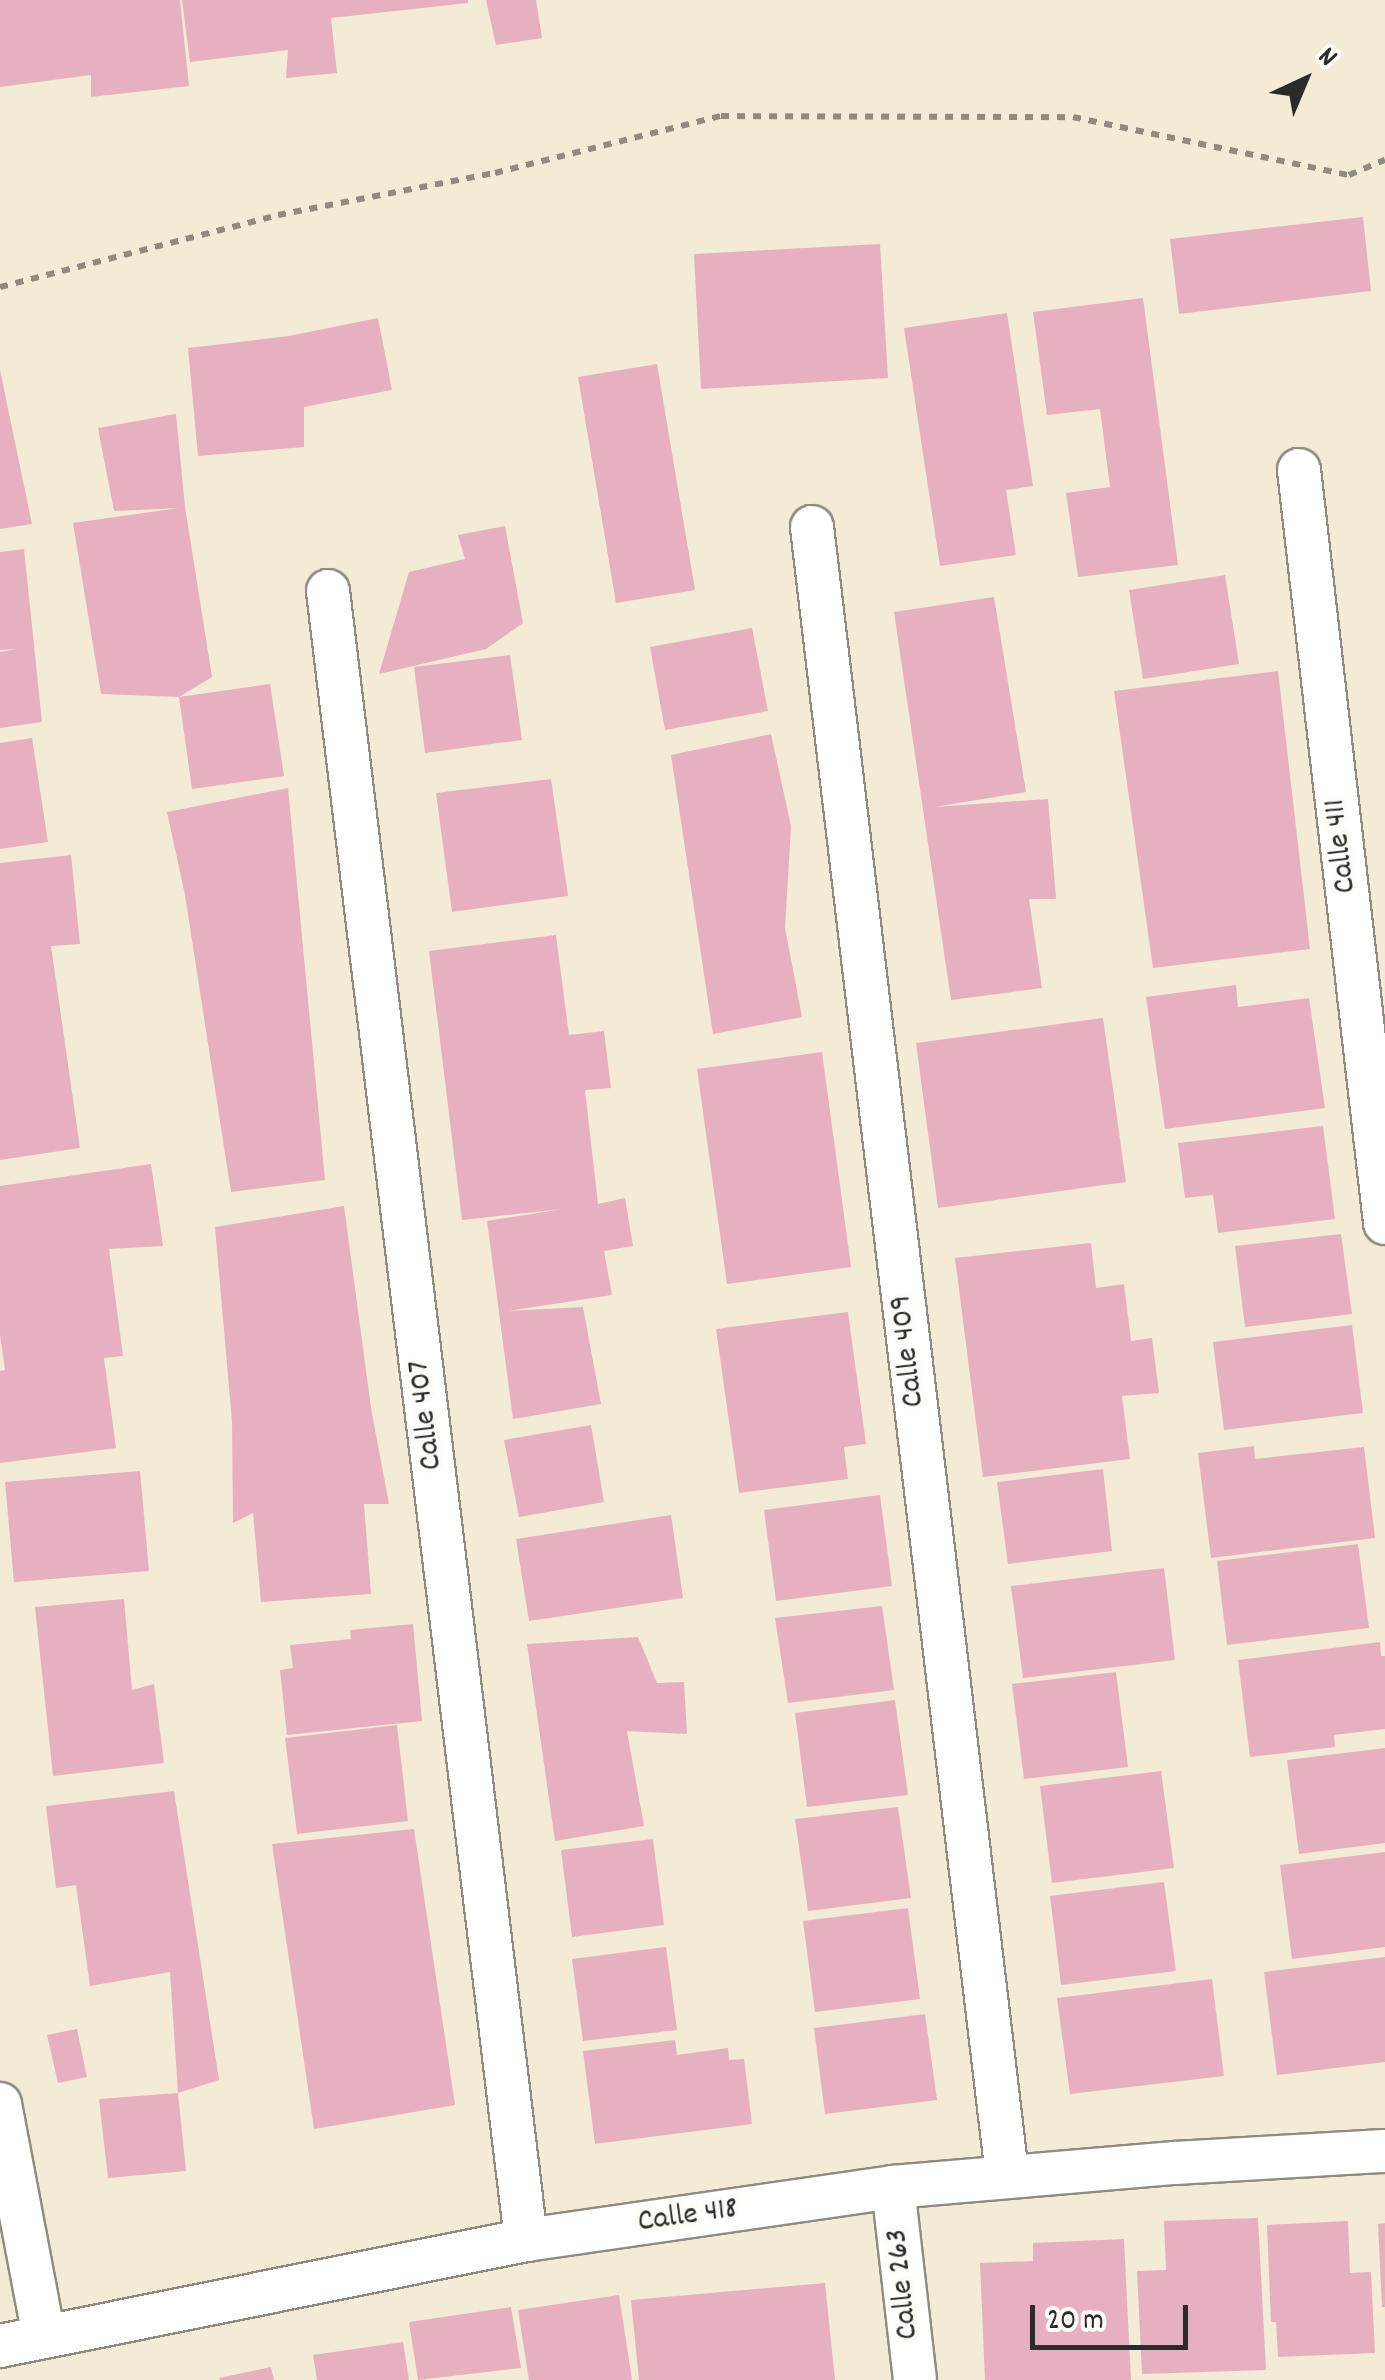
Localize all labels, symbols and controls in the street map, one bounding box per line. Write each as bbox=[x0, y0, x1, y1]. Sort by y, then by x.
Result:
north arrow bbox=[1255, 30, 1355, 130]
text: N bbox=[1307, 39, 1345, 78]
street label: Calle 411 bbox=[1317, 797, 1367, 895]
street label: Calle 409 bbox=[883, 1293, 935, 1409]
street label: Calle 407 bbox=[401, 1358, 453, 1472]
street label: Calle 418 bbox=[636, 2191, 740, 2243]
street label: Calle 263 bbox=[879, 2227, 929, 2341]
scale bar bbox=[1035, 2285, 1192, 2347]
text: 20 m bbox=[1047, 2301, 1104, 2344]

